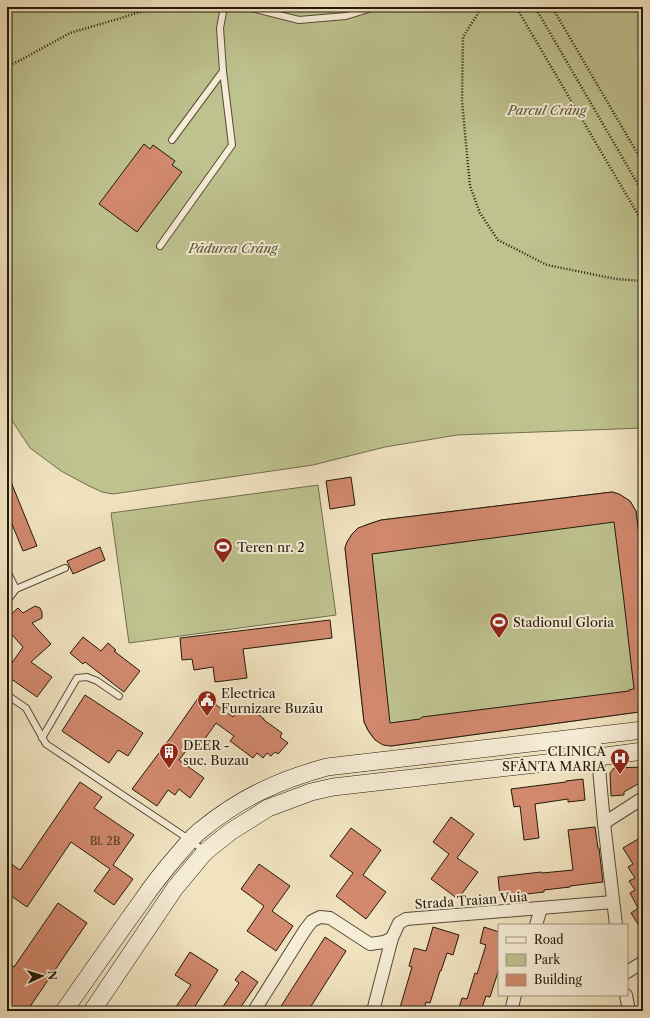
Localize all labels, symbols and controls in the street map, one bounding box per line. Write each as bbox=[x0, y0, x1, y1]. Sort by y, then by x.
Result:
park label: Parcul Crâng bbox=[507, 102, 588, 118]
park label: Pădurea Crâng bbox=[187, 240, 279, 256]
sports icon: Teren nr. 2 bbox=[212, 536, 234, 564]
place label: Teren nr. 2 bbox=[237, 539, 305, 555]
sports icon: Stadionul Gloria bbox=[488, 611, 510, 639]
place label: Stadionul Gloria bbox=[513, 614, 614, 630]
place label: Electrica Furnizare Buzău bbox=[221, 685, 323, 716]
public building icon: Electrica Furnizare Buzău bbox=[196, 689, 218, 717]
place label: DEER - suc. Buzau bbox=[183, 737, 249, 768]
building icon: DEER - suc. Buzau bbox=[158, 741, 180, 769]
place label: CLINICA SFÂNTA MARIA bbox=[502, 743, 606, 774]
hospital icon: CLINICA SFÂNTA MARIA bbox=[609, 747, 631, 775]
house number: Bl. 2B bbox=[90, 834, 121, 848]
street label: Strada Traian Vuia bbox=[414, 888, 528, 912]
legend bbox=[498, 924, 628, 996]
text: Road bbox=[534, 932, 564, 947]
text: Park bbox=[534, 952, 561, 967]
north arrow bbox=[22, 956, 62, 996]
text: N bbox=[45, 970, 59, 981]
text: Building bbox=[534, 972, 582, 987]

